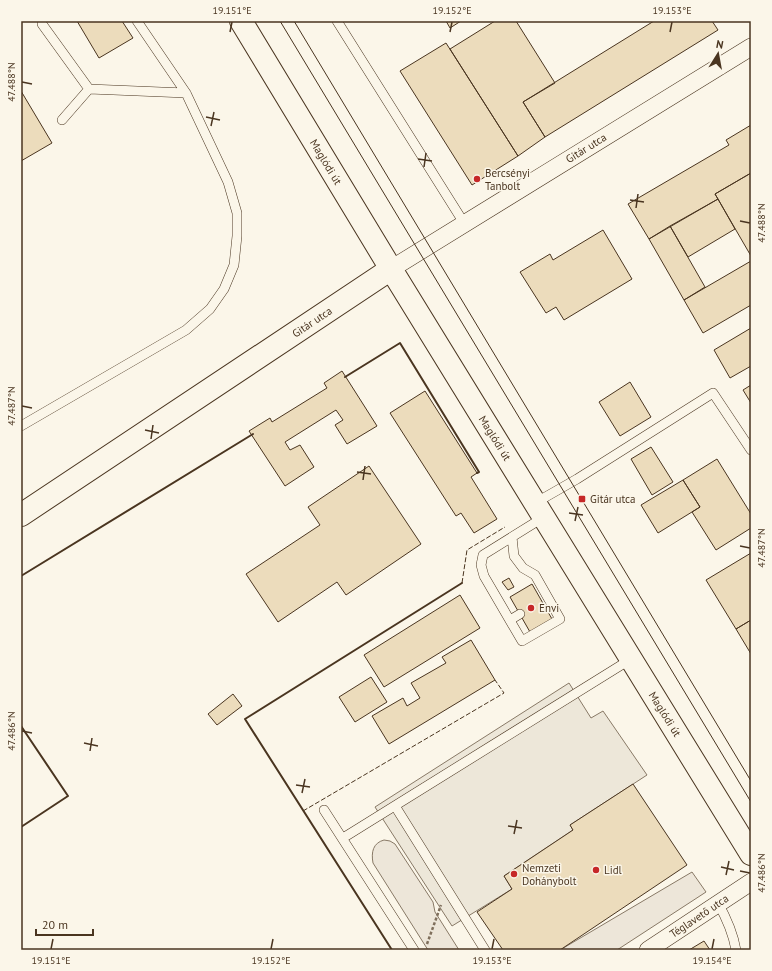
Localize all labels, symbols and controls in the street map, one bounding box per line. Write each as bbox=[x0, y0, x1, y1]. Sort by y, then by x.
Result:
text: 19.151°E bbox=[213, 4, 252, 17]
text: 19.152°E bbox=[433, 4, 472, 17]
text: 19.153°E bbox=[653, 4, 692, 17]
north arrow bbox=[698, 34, 738, 74]
text: N bbox=[715, 37, 725, 52]
text: 47.488°N bbox=[5, 62, 18, 102]
street label: Gitár utca bbox=[563, 130, 609, 166]
street label: Maglódi út bbox=[307, 137, 345, 188]
place label: Bercsényi Tanbolt bbox=[485, 166, 530, 193]
marker: Bercsényi Tanbolt bbox=[472, 174, 482, 184]
text: 47.488°N bbox=[755, 203, 768, 243]
street label: Gitár utca bbox=[289, 303, 335, 341]
text: 47.487°N bbox=[5, 386, 18, 426]
street label: Maglódi út bbox=[476, 413, 514, 463]
place label: Gitár utca bbox=[590, 492, 636, 506]
marker: Gitár utca bbox=[577, 494, 587, 504]
text: 47.487°N bbox=[755, 528, 768, 568]
place label: Envi bbox=[539, 601, 559, 615]
marker: Envi bbox=[526, 603, 536, 613]
street label: Maglódi út bbox=[646, 689, 684, 739]
text: 47.486°N bbox=[5, 711, 18, 751]
text: 47.486°N bbox=[755, 853, 768, 893]
place label: Nemzeti Dohánybolt bbox=[522, 861, 577, 888]
place label: Lidl bbox=[604, 863, 623, 877]
marker: Lidl bbox=[591, 865, 601, 875]
marker: Nemzeti Dohánybolt bbox=[509, 869, 519, 879]
street label: Téglavető utca bbox=[667, 891, 731, 941]
scale bar bbox=[36, 911, 93, 937]
text: 20 m bbox=[42, 917, 68, 932]
text: 19.151°E bbox=[32, 954, 71, 967]
text: 19.152°E bbox=[252, 954, 291, 967]
text: 19.153°E bbox=[473, 954, 512, 967]
text: 19.154°E bbox=[693, 954, 732, 967]

